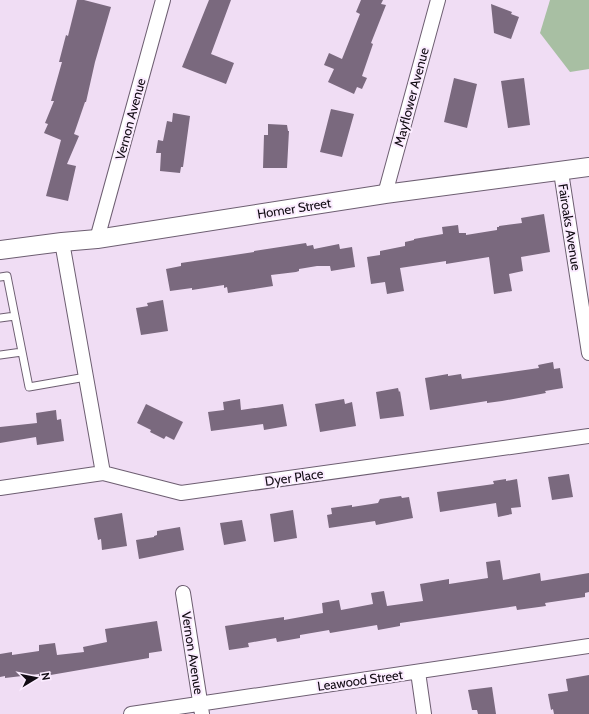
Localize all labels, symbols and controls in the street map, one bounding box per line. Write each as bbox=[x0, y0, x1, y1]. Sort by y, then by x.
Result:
street label: Mayflower Avenue bbox=[390, 45, 432, 148]
street label: Vernon Avenue bbox=[111, 76, 149, 162]
street label: Fairoaks Avenue bbox=[555, 182, 585, 272]
street label: Homer Street bbox=[256, 194, 333, 222]
street label: Dyer Place bbox=[264, 465, 325, 489]
street label: Vernon Avenue bbox=[179, 610, 208, 696]
north arrow bbox=[16, 658, 56, 698]
street label: Leawood Street bbox=[316, 666, 404, 694]
text: N bbox=[38, 671, 53, 681]

